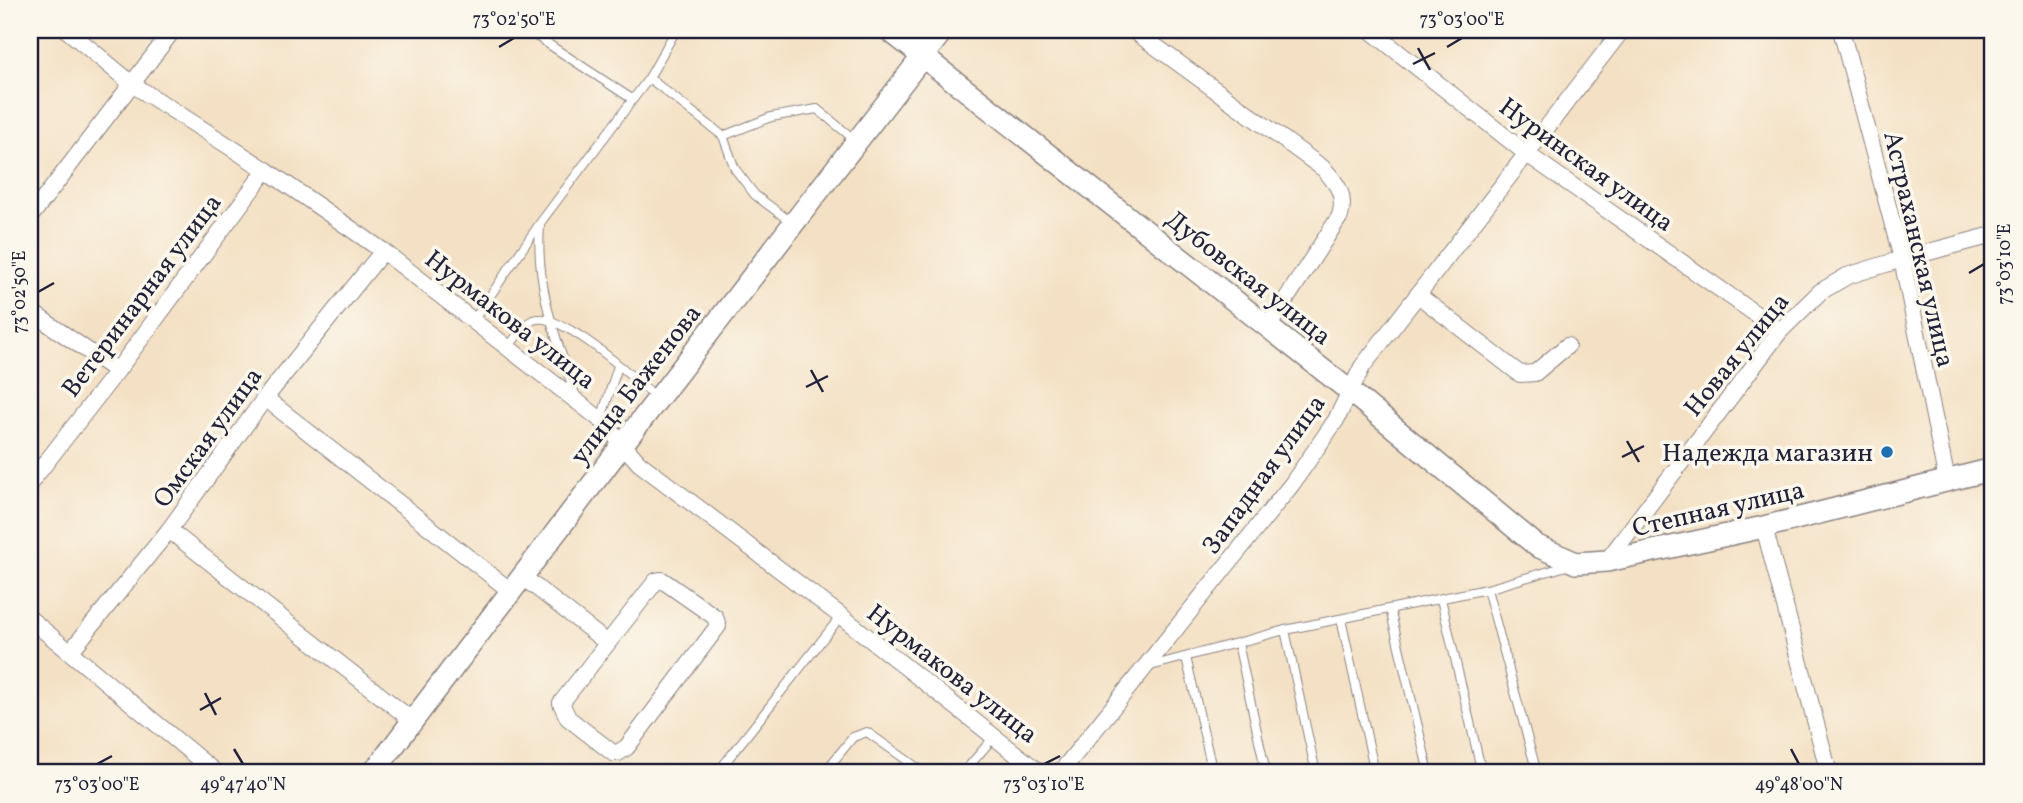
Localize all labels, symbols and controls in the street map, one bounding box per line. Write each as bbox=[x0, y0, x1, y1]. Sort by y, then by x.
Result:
text: 73°02'50"E bbox=[472, 8, 556, 33]
text: 73°03'00"E bbox=[1419, 8, 1505, 33]
street label: Нуринская улица bbox=[1491, 90, 1681, 241]
street label: Астраханская улица bbox=[1873, 128, 1963, 371]
street label: Ветеринарная улица bbox=[54, 187, 231, 405]
street label: Дубовская улица bbox=[1157, 202, 1338, 355]
text: 73°03'10"E bbox=[1993, 223, 2018, 305]
street label: Нурмакова улица bbox=[417, 242, 603, 399]
text: 73°02'50"E bbox=[8, 250, 33, 334]
street label: Новая улица bbox=[1676, 286, 1799, 425]
street label: улица Баженова bbox=[562, 297, 711, 473]
street label: Омская улица bbox=[145, 361, 272, 516]
street label: Западная улица bbox=[1194, 388, 1335, 562]
place label: Надежда магазин bbox=[1662, 436, 1873, 472]
marker: Надежда магазин bbox=[1879, 444, 1895, 460]
street label: Степная улица bbox=[1629, 473, 1808, 547]
street label: Нурмакова улица bbox=[859, 596, 1045, 753]
text: 73°03'00"E bbox=[54, 773, 140, 798]
text: 49°47'40"N bbox=[200, 773, 286, 798]
text: 73°03'10"E bbox=[1003, 773, 1085, 798]
text: 49°48'00"N bbox=[1755, 773, 1843, 798]

